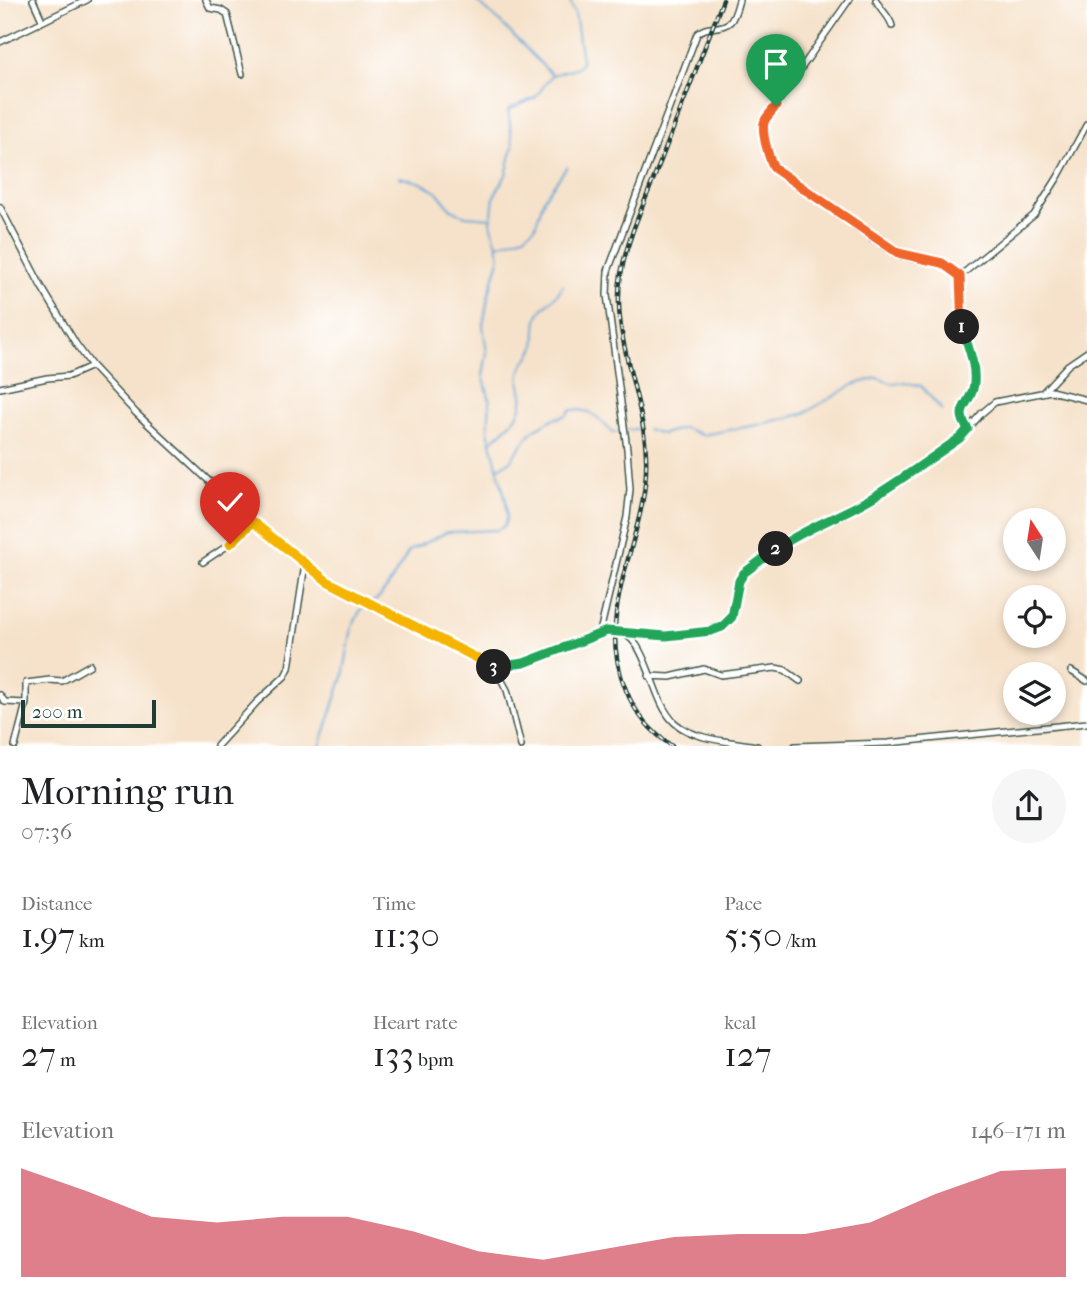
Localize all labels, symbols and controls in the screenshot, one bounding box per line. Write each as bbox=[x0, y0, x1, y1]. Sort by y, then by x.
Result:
pin bbox=[746, 34, 806, 106]
icon: arrive bbox=[757, 45, 795, 83]
pin: 1 bbox=[944, 310, 979, 344]
text: 1 bbox=[958, 315, 965, 337]
pin bbox=[200, 472, 260, 544]
icon: check bbox=[211, 483, 249, 521]
north arrow bbox=[1003, 508, 1066, 570]
map controls bbox=[1003, 508, 1066, 725]
pin: 2 bbox=[758, 532, 794, 566]
text: 2 bbox=[771, 537, 780, 559]
button: locate bbox=[1003, 585, 1066, 648]
pin: 3 bbox=[476, 650, 512, 684]
text: 3 bbox=[490, 655, 497, 677]
button: layers bbox=[1003, 662, 1066, 725]
scale bar bbox=[21, 697, 156, 729]
text: 200 m bbox=[32, 701, 83, 723]
text: Morning run bbox=[21, 769, 234, 814]
button: share bbox=[992, 769, 1066, 843]
text: 07:36 bbox=[21, 818, 72, 845]
text: Distance bbox=[21, 893, 92, 915]
text: Time bbox=[373, 893, 416, 915]
text: Pace bbox=[724, 893, 762, 915]
text: 1.97 bbox=[21, 915, 75, 956]
text: 11:30 bbox=[373, 915, 440, 956]
text: 5:50 bbox=[724, 915, 782, 956]
text: km bbox=[75, 930, 105, 952]
text: /km bbox=[782, 930, 817, 952]
text: Elevation bbox=[21, 1012, 98, 1034]
text: Heart rate bbox=[373, 1012, 458, 1034]
text: kcal bbox=[724, 1012, 756, 1034]
text: 27 bbox=[21, 1034, 56, 1075]
text: 133 bbox=[373, 1034, 414, 1075]
text: 127 bbox=[724, 1034, 772, 1075]
text: m bbox=[56, 1049, 76, 1071]
text: bpm bbox=[414, 1049, 454, 1071]
text: Elevation bbox=[21, 1117, 114, 1144]
text: 146–171 m bbox=[970, 1117, 1066, 1144]

